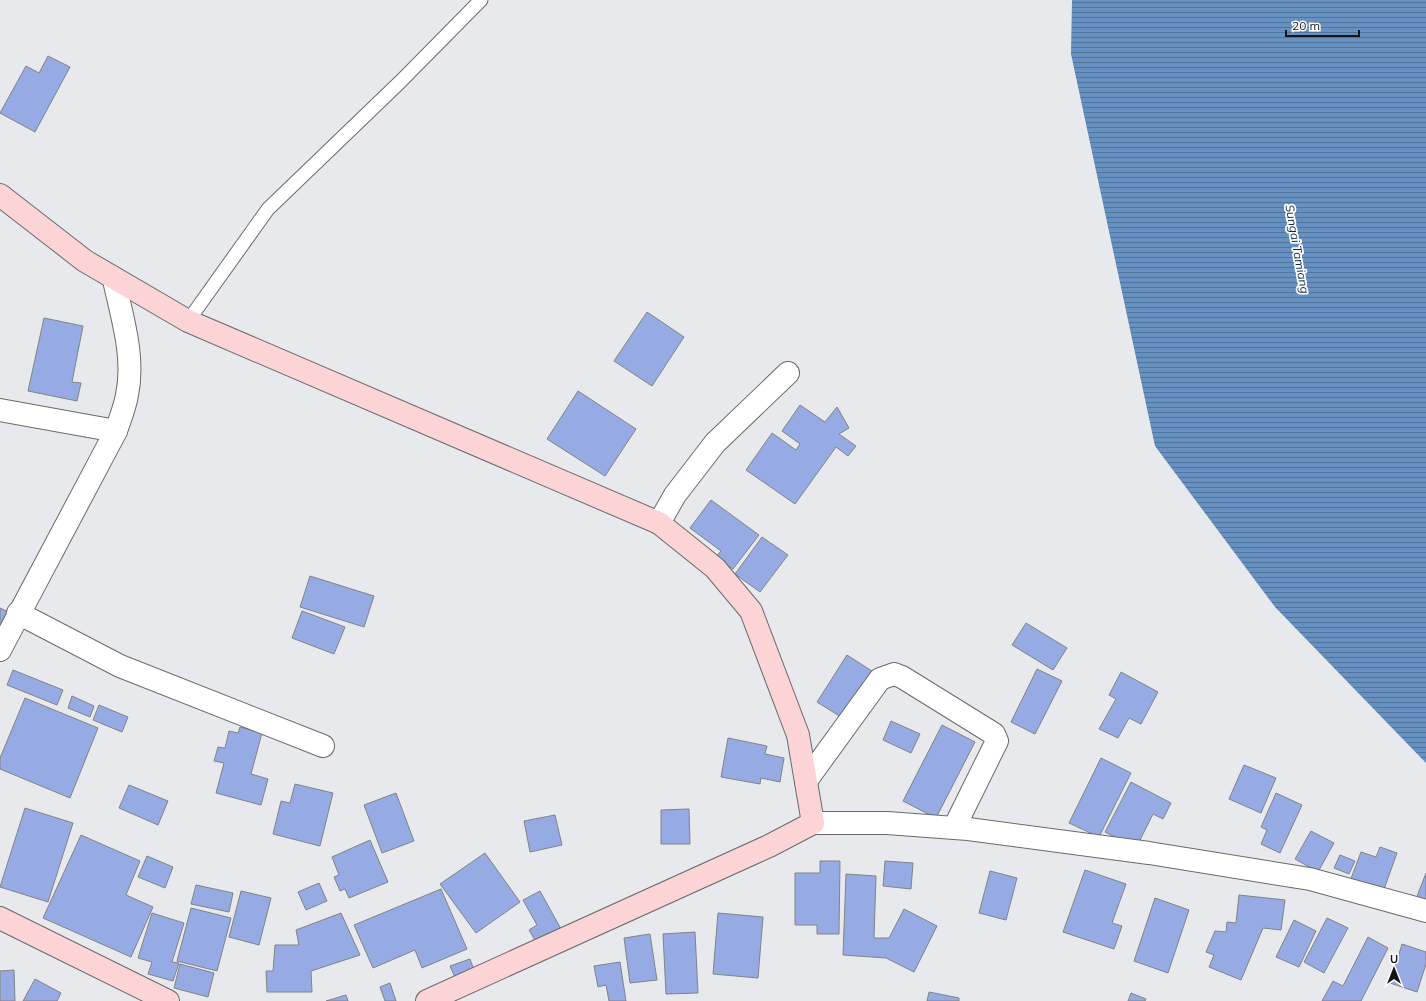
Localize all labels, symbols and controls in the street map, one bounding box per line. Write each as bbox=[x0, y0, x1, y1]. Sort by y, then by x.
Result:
scale bar bbox=[1286, 12, 1359, 38]
text: 20 m bbox=[1292, 18, 1320, 33]
water label: Sungai Tamiang bbox=[1282, 203, 1313, 295]
north arrow bbox=[1374, 949, 1414, 989]
text: U bbox=[1390, 952, 1398, 966]

